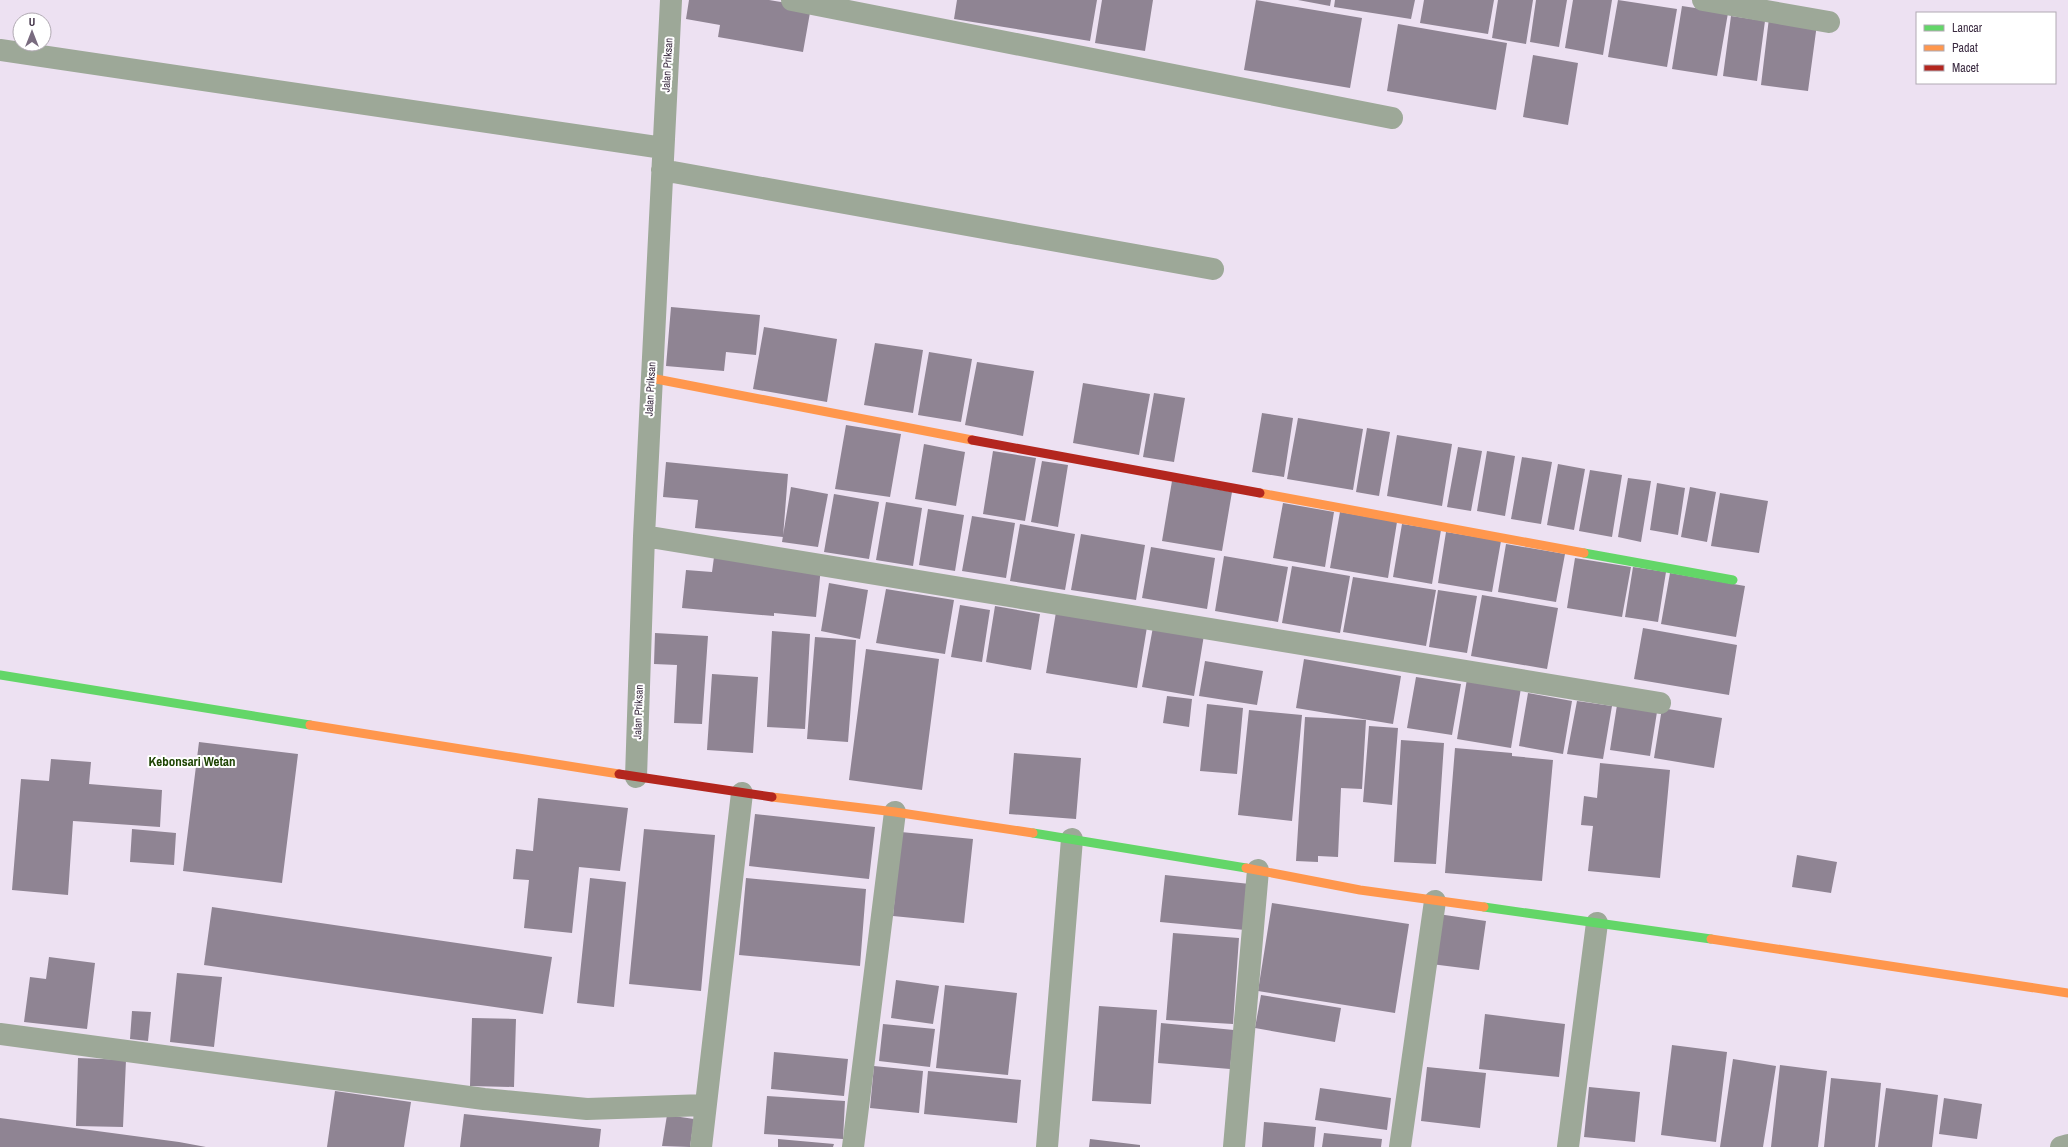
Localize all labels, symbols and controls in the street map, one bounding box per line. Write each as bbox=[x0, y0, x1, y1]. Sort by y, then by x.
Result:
north arrow bbox=[12, 12, 52, 52]
legend bbox=[1916, 12, 2056, 84]
text: U bbox=[29, 15, 35, 29]
text: Lancar bbox=[1952, 20, 1983, 36]
street label: Jalan Priksan bbox=[659, 37, 675, 93]
text: Padat bbox=[1952, 40, 1978, 56]
text: Macet bbox=[1952, 60, 1979, 76]
street label: Jalan Priksan bbox=[642, 361, 658, 417]
street label: Jalan Priksan bbox=[630, 684, 646, 740]
district label: Kebonsari Wetan bbox=[149, 753, 235, 770]

